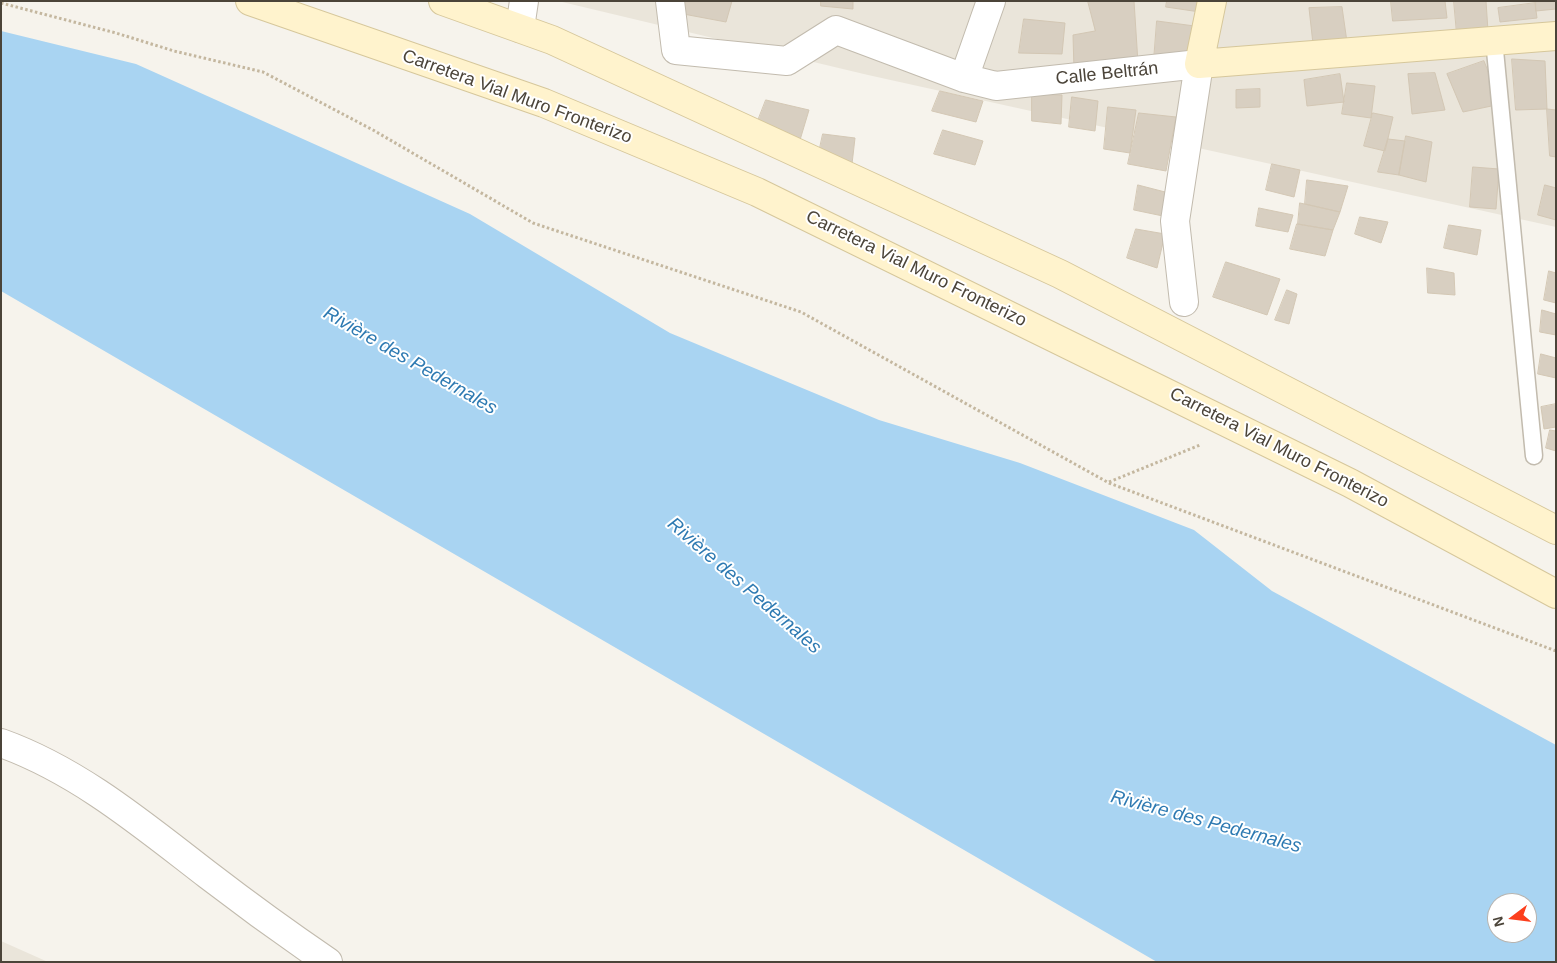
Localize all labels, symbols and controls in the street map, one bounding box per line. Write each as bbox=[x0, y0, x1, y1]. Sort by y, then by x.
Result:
street label: Carretera Vial Muro Fronterizo bbox=[399, 45, 635, 149]
street label: Calle Beltrán bbox=[1055, 58, 1159, 90]
street label: Carretera Vial Muro Fronterizo bbox=[802, 206, 1030, 332]
water label: Rivière des Pedernales bbox=[319, 302, 501, 420]
street label: Carretera Vial Muro Fronterizo bbox=[1166, 383, 1392, 513]
water label: Rivière des Pedernales bbox=[662, 513, 826, 659]
water label: Rivière des Pedernales bbox=[1108, 786, 1304, 858]
north arrow bbox=[1487, 893, 1537, 943]
text: N bbox=[1489, 915, 1508, 929]

